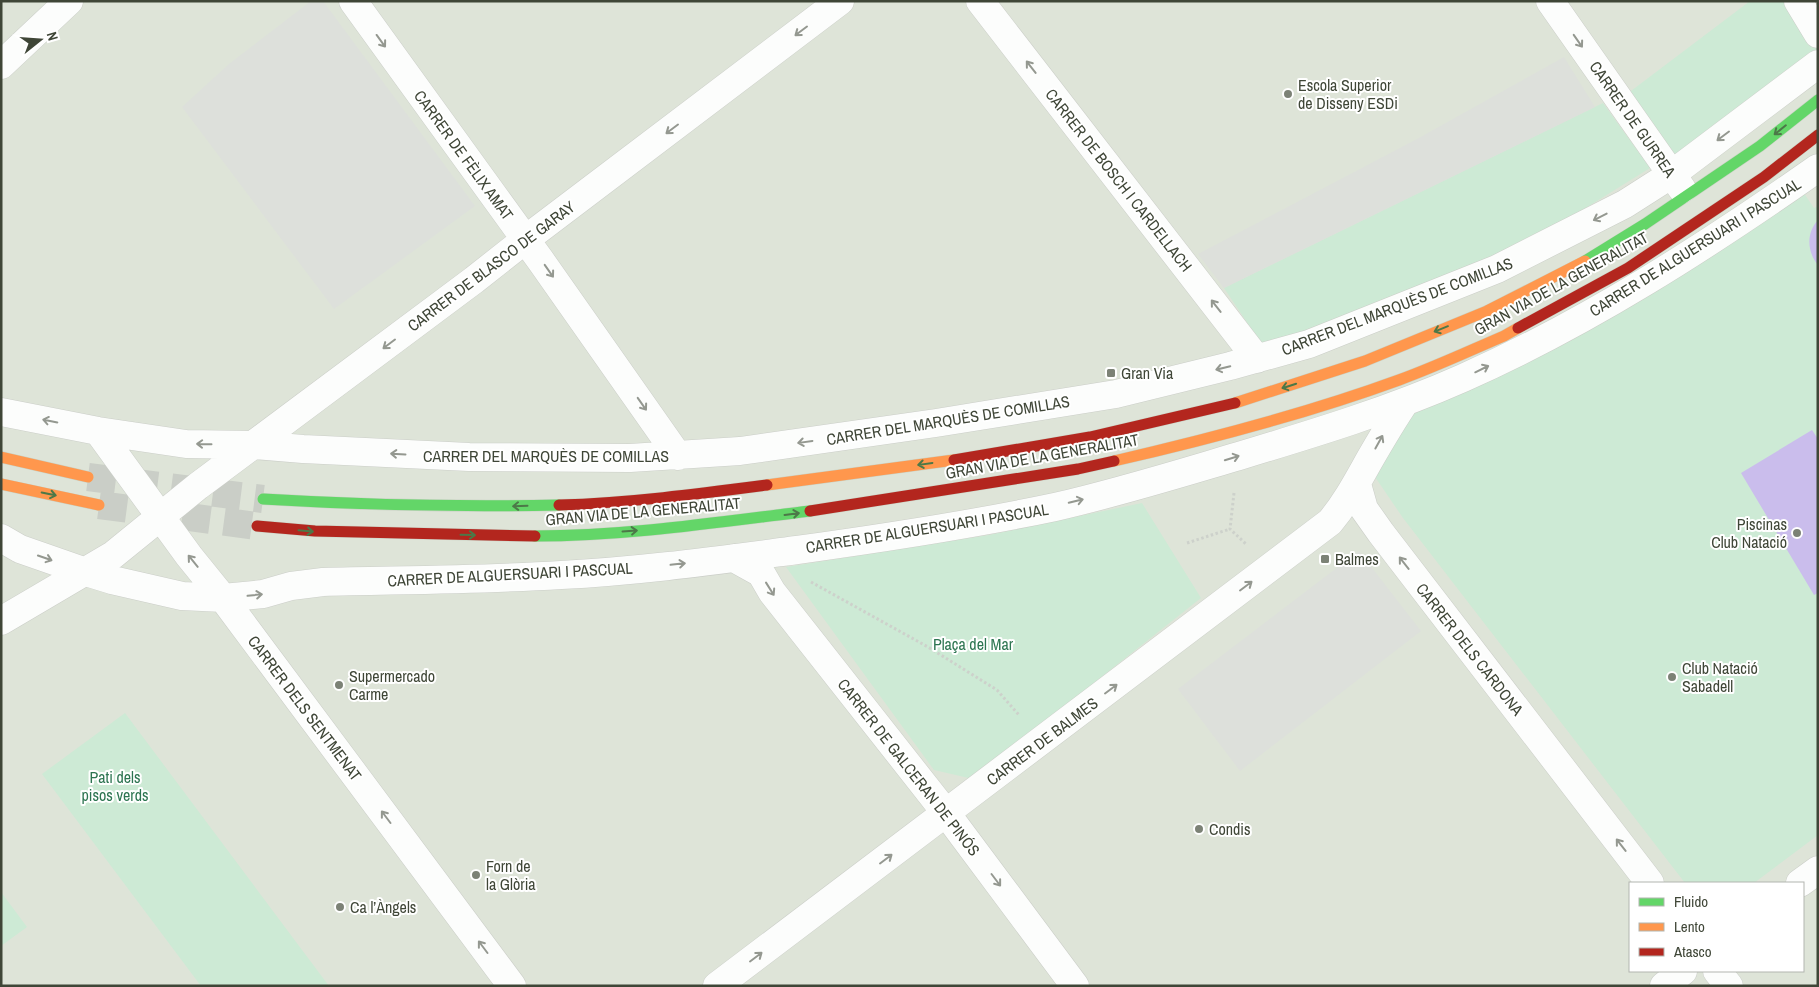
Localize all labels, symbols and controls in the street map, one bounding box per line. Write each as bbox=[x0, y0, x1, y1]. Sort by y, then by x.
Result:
north arrow bbox=[15, 15, 65, 65]
one-way arrow bbox=[795, 25, 808, 36]
text: N bbox=[43, 30, 62, 43]
one-way arrow bbox=[376, 34, 386, 48]
one-way arrow bbox=[1573, 34, 1583, 48]
street label: CARRER DE GURREA bbox=[1585, 57, 1681, 182]
one-way arrow bbox=[1026, 61, 1037, 74]
place label: Escola Superior de Disseny ESDi bbox=[1298, 74, 1398, 114]
street label: CARRER DE BOSCH I CARDELLACH bbox=[1041, 84, 1197, 276]
street label: CARRER DE FÈLIX AMAT bbox=[409, 86, 519, 224]
marker: Escola Superior de Disseny ESDi bbox=[1282, 88, 1294, 100]
one-way arrow bbox=[666, 123, 679, 134]
one-way arrow bbox=[1773, 125, 1786, 136]
one-way arrow bbox=[1717, 130, 1730, 141]
street label: CARRER DE ALGUERSUARI I PASCUAL bbox=[1585, 172, 1806, 321]
street label: CARRER DE BLASCO DE GARAY bbox=[403, 195, 580, 336]
one-way arrow bbox=[1593, 213, 1608, 222]
street label: GRAN VIA DE LA GENERALITAT bbox=[1470, 226, 1652, 340]
street label: CARRER DEL MARQUÈS DE COMILLAS bbox=[1278, 252, 1516, 360]
one-way arrow bbox=[544, 264, 554, 278]
one-way arrow bbox=[1211, 300, 1222, 313]
one-way arrow bbox=[1434, 326, 1449, 335]
one-way arrow bbox=[383, 338, 396, 349]
place label: Gran Via bbox=[1121, 362, 1174, 384]
one-way arrow bbox=[1215, 364, 1231, 373]
one-way arrow bbox=[1474, 364, 1489, 373]
marker: Gran Via bbox=[1105, 367, 1117, 379]
one-way arrow bbox=[1282, 382, 1297, 391]
street label: CARRER DEL MARQUÈS DE COMILLAS bbox=[825, 390, 1071, 450]
one-way arrow bbox=[637, 397, 647, 411]
one-way arrow bbox=[42, 416, 58, 425]
street label: GRAN VIA DE LA GENERALITAT bbox=[944, 428, 1140, 484]
one-way arrow bbox=[1375, 436, 1385, 450]
one-way arrow bbox=[797, 437, 813, 447]
one-way arrow bbox=[196, 439, 212, 449]
street label: CARRER DEL MARQUÈS DE COMILLAS bbox=[423, 445, 669, 467]
one-way arrow bbox=[390, 449, 406, 459]
one-way arrow bbox=[1224, 452, 1240, 462]
one-way arrow bbox=[918, 459, 934, 469]
one-way arrow bbox=[40, 490, 56, 499]
street label: GRAN VIA DE LA GENERALITAT bbox=[545, 492, 741, 530]
one-way arrow bbox=[1067, 496, 1083, 506]
street label: CARRER DE ALGUERSUARI I PASCUAL bbox=[804, 498, 1051, 558]
one-way arrow bbox=[513, 501, 529, 510]
one-way arrow bbox=[783, 508, 799, 518]
place label: Piscinas Club Natació bbox=[1711, 513, 1787, 553]
one-way arrow bbox=[297, 526, 313, 535]
one-way arrow bbox=[622, 527, 638, 536]
marker: Piscinas Club Natació bbox=[1791, 527, 1803, 539]
one-way arrow bbox=[460, 531, 476, 540]
place label: Balmes bbox=[1335, 548, 1379, 570]
marker: Balmes bbox=[1319, 553, 1331, 565]
one-way arrow bbox=[37, 554, 53, 563]
one-way arrow bbox=[187, 555, 198, 568]
street label: CARRER DE ALGUERSUARI I PASCUAL bbox=[387, 557, 634, 591]
one-way arrow bbox=[1399, 557, 1410, 570]
one-way arrow bbox=[670, 560, 686, 569]
street label: CARRER DELS CARDONA bbox=[1411, 578, 1529, 720]
one-way arrow bbox=[766, 581, 776, 595]
one-way arrow bbox=[1239, 581, 1253, 591]
one-way arrow bbox=[247, 590, 263, 600]
street label: CARRER DELS SENTMENAT bbox=[243, 631, 367, 785]
park label: Plaça del Mar bbox=[933, 633, 1014, 655]
place label: Club Natació Sabadell bbox=[1682, 657, 1758, 697]
place label: Supermercado Carme bbox=[349, 665, 435, 705]
marker: Club Natació Sabadell bbox=[1666, 671, 1678, 683]
street label: CARRER DE GALCERAN DE PINÓS bbox=[833, 674, 985, 860]
marker: Supermercado Carme bbox=[333, 679, 345, 691]
one-way arrow bbox=[1104, 684, 1118, 694]
street label: CARRER DE BALMES bbox=[982, 692, 1102, 790]
park label: Pati dels pisos verds bbox=[81, 766, 149, 806]
one-way arrow bbox=[380, 811, 391, 824]
place label: Condis bbox=[1209, 818, 1251, 840]
marker: Condis bbox=[1193, 823, 1205, 835]
one-way arrow bbox=[1615, 839, 1626, 852]
one-way arrow bbox=[879, 854, 893, 864]
place label: Forn de la Glòria bbox=[486, 855, 536, 895]
marker: Forn de la Glòria bbox=[470, 869, 482, 881]
one-way arrow bbox=[991, 873, 1002, 886]
legend bbox=[1629, 882, 1804, 972]
text: Fluido bbox=[1674, 891, 1708, 912]
place label: Ca l’Àngels bbox=[350, 896, 416, 918]
marker: Ca l’Àngels bbox=[334, 901, 346, 913]
text: Lento bbox=[1674, 916, 1705, 937]
one-way arrow bbox=[478, 940, 488, 954]
text: Atasco bbox=[1673, 941, 1712, 962]
one-way arrow bbox=[749, 951, 762, 962]

